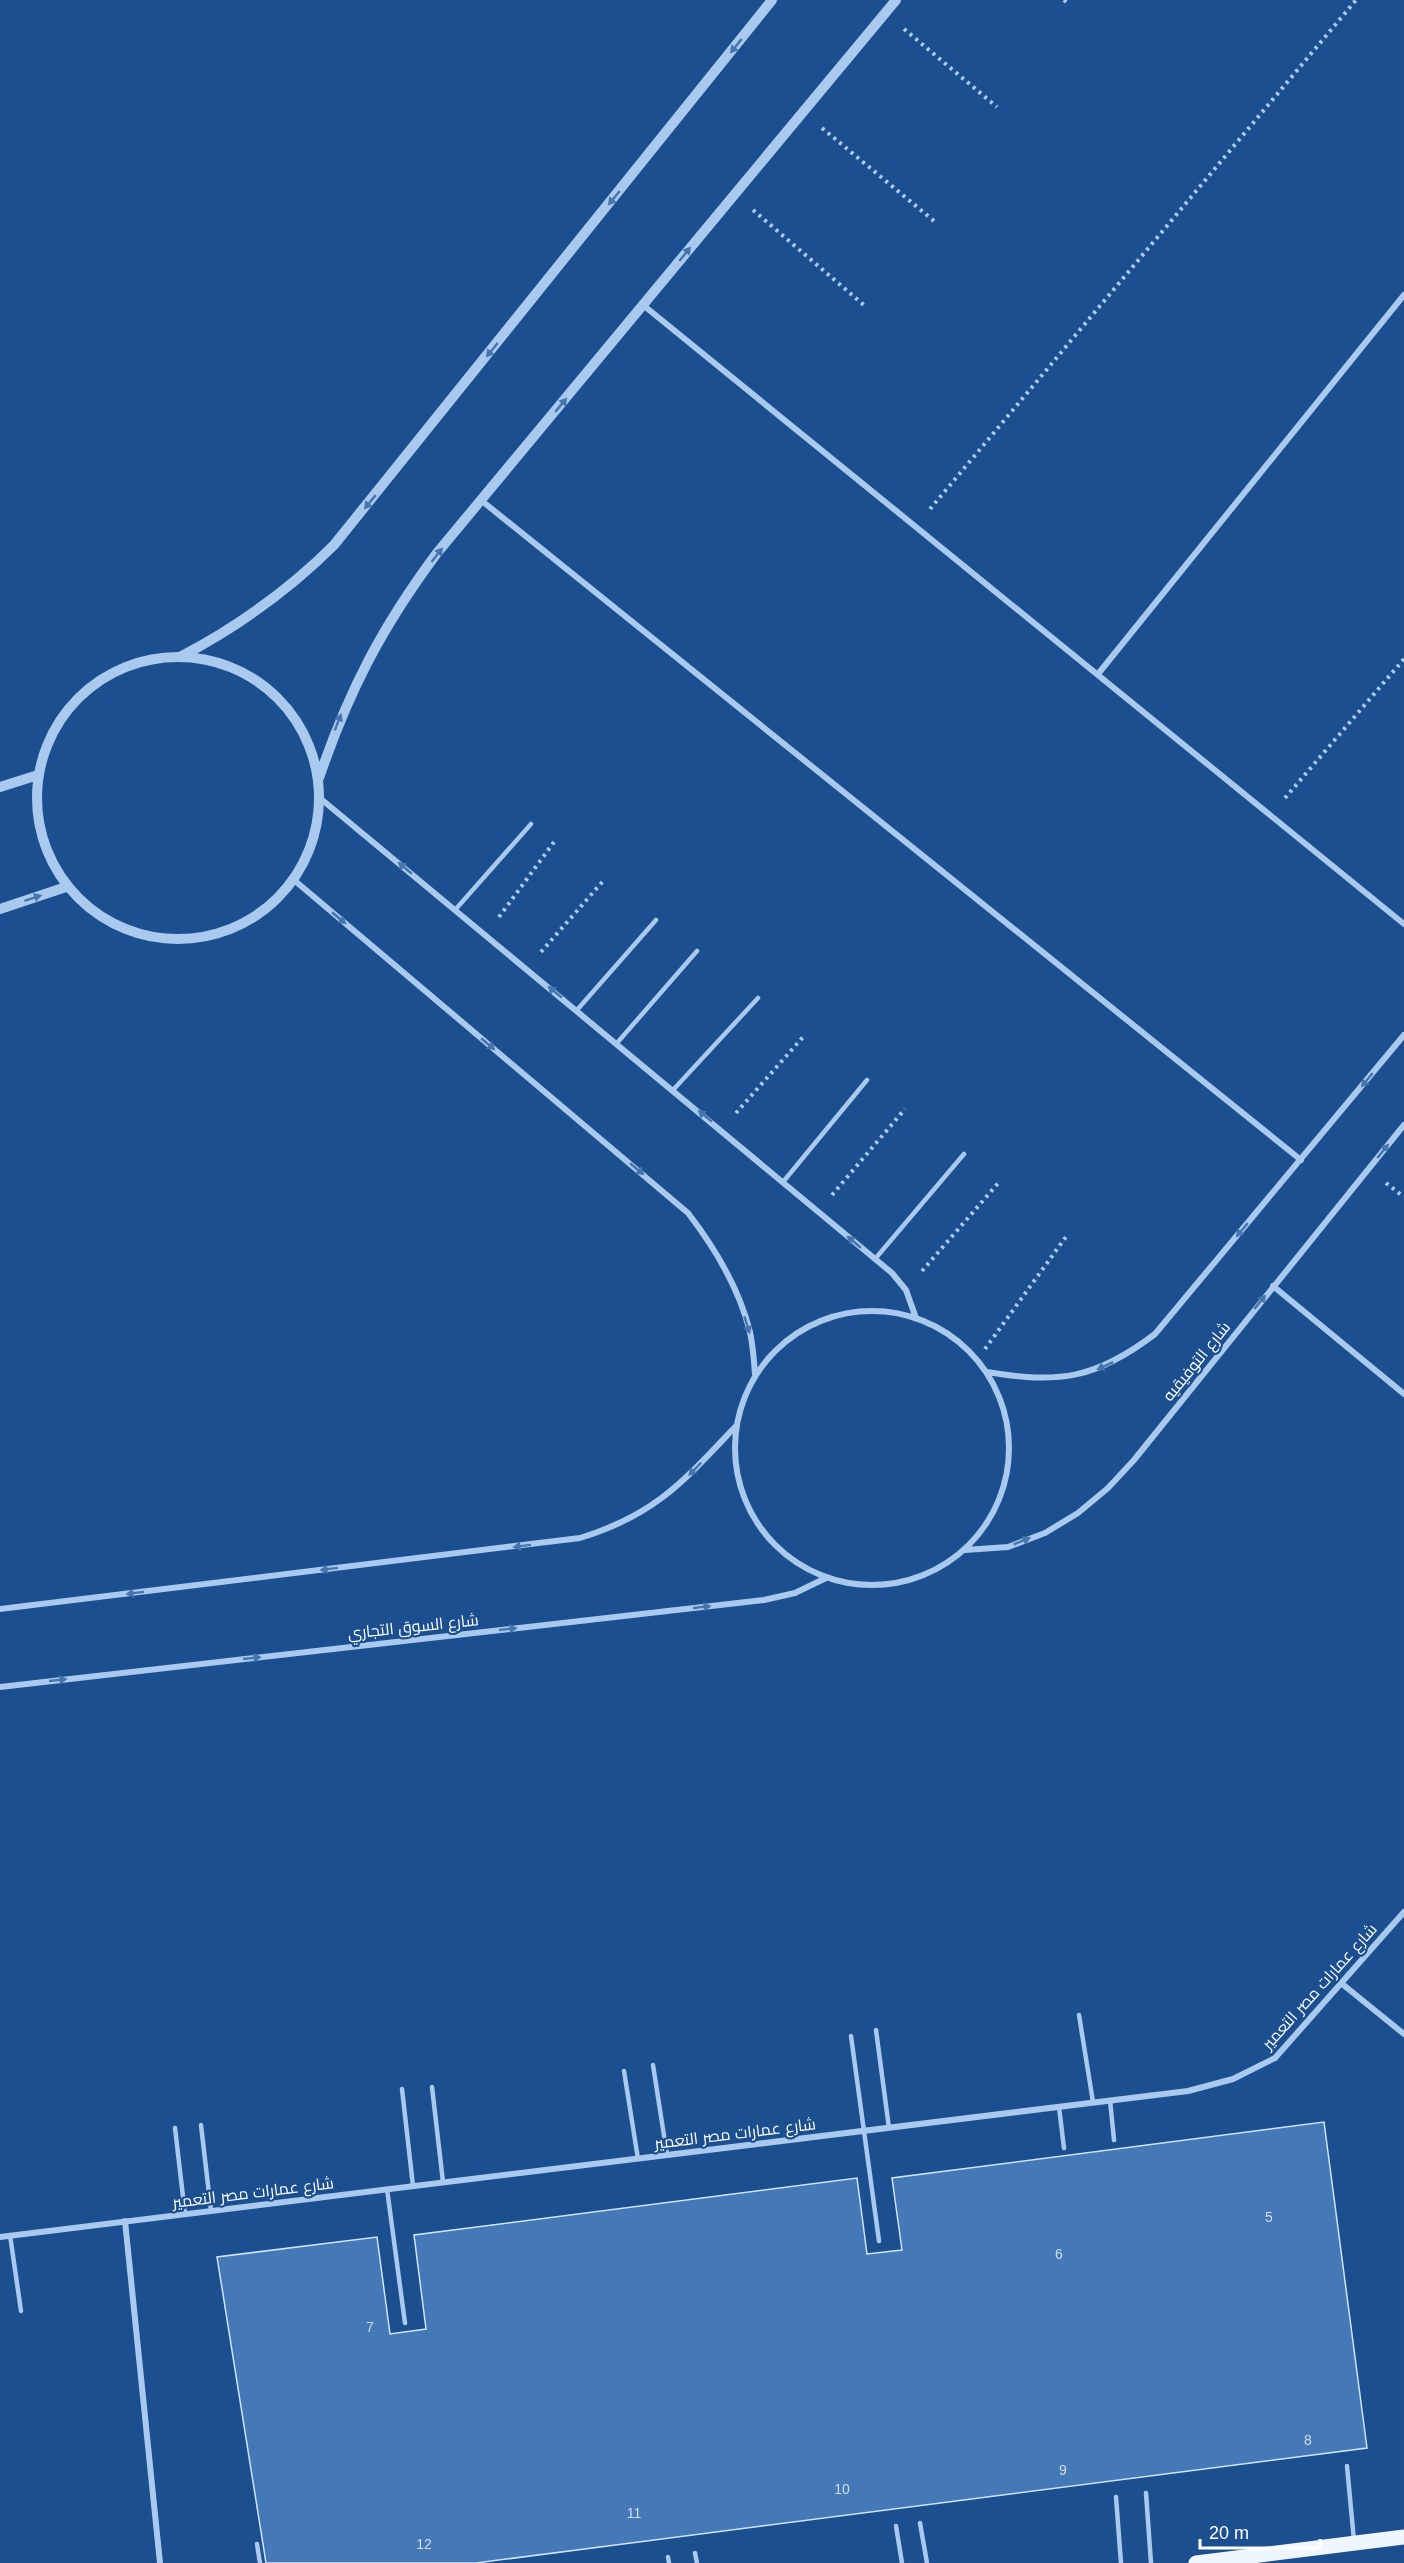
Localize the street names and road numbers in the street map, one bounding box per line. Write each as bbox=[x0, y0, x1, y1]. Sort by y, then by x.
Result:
street label: شارع التوفيقيه bbox=[1159, 1318, 1236, 1406]
street label: شارع السوق التجاري bbox=[347, 1611, 480, 1647]
street label: شارع عمارات مصر التعمير bbox=[1258, 1920, 1382, 2055]
street label: شارع عمارات مصر التعمير bbox=[652, 2115, 817, 2155]
street label: شارع عمارات مصر التعمير bbox=[170, 2174, 335, 2214]

